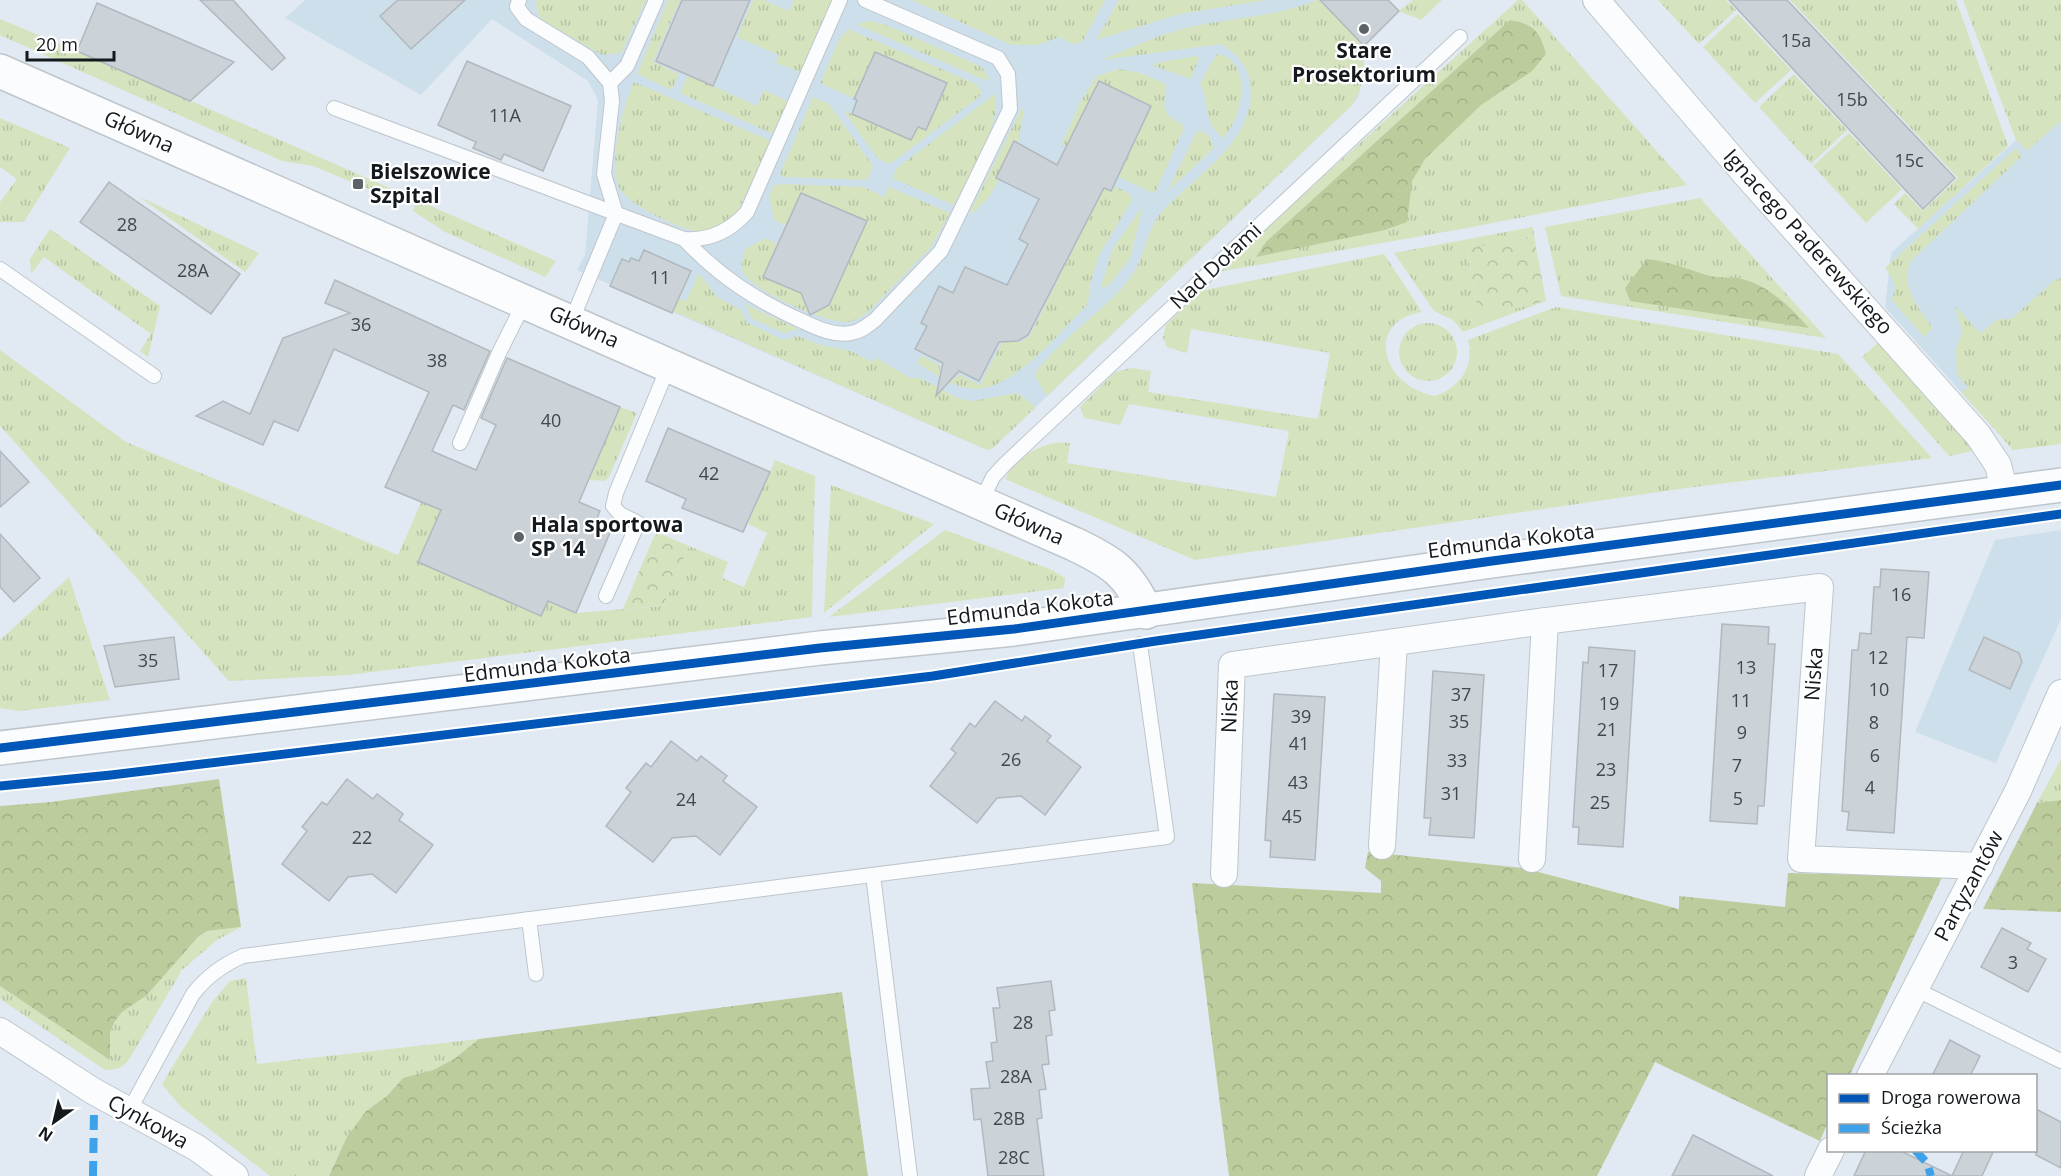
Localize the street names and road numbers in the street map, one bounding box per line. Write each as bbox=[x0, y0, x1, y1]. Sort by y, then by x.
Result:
street label: Główna bbox=[100, 103, 179, 159]
street label: Ignacego Paderewskiego bbox=[1718, 142, 1900, 340]
street label: Nad Dołami bbox=[1164, 216, 1267, 315]
street label: Główna bbox=[545, 298, 624, 354]
street label: Główna bbox=[990, 495, 1069, 551]
street label: Edmunda Kokota bbox=[1426, 516, 1596, 564]
street label: Edmunda Kokota bbox=[945, 583, 1115, 631]
street label: Edmunda Kokota bbox=[462, 640, 632, 688]
street label: Niska bbox=[1797, 646, 1829, 702]
street label: Niska bbox=[1214, 679, 1244, 733]
street label: Partyzantów bbox=[1927, 825, 2009, 946]
street label: Cynkowa bbox=[103, 1087, 194, 1155]

